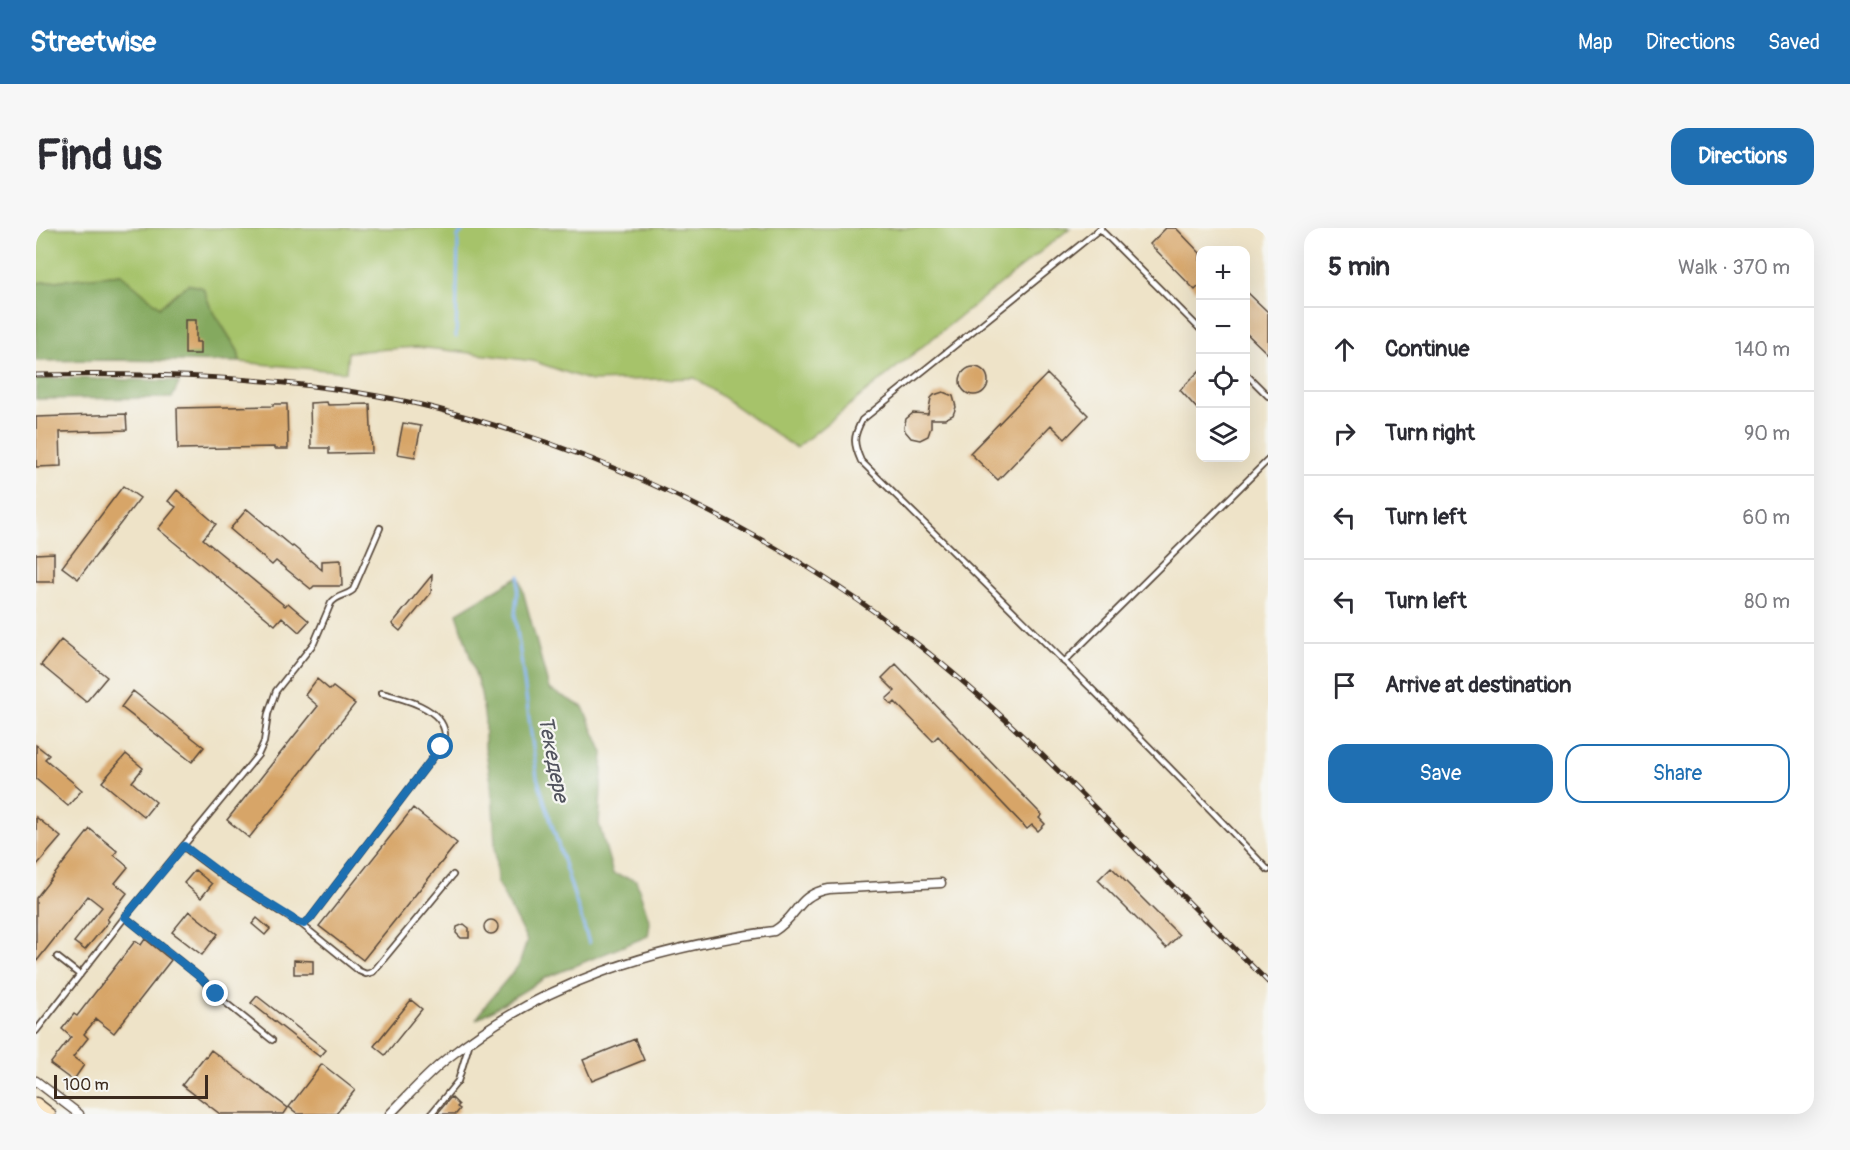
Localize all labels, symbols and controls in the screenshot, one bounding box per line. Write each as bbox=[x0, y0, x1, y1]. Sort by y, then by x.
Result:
text: Streetwise bbox=[30, 25, 156, 60]
text: Map bbox=[1578, 29, 1613, 56]
text: Directions bbox=[1646, 29, 1735, 56]
text: Saved bbox=[1768, 29, 1820, 56]
button: Directions bbox=[1671, 128, 1814, 185]
text: Find us bbox=[36, 130, 162, 182]
map controls bbox=[1196, 246, 1250, 462]
button: + bbox=[1196, 246, 1250, 300]
text: 5 min bbox=[1328, 251, 1390, 283]
text: Walk · 370 m bbox=[1678, 255, 1790, 280]
button: − bbox=[1196, 300, 1250, 354]
icon: ahead bbox=[1328, 333, 1361, 366]
text: Continue bbox=[1385, 335, 1469, 363]
text: 140 m bbox=[1735, 337, 1790, 362]
button: locate bbox=[1196, 354, 1250, 408]
button: layers bbox=[1196, 408, 1250, 462]
icon: right bbox=[1328, 417, 1361, 450]
text: Turn right bbox=[1385, 419, 1475, 447]
text: 90 m bbox=[1744, 421, 1790, 446]
icon: left bbox=[1328, 501, 1361, 534]
text: Turn left bbox=[1385, 503, 1467, 531]
text: 60 m bbox=[1743, 505, 1790, 530]
icon: left bbox=[1328, 585, 1361, 618]
text: Turn left bbox=[1385, 587, 1467, 615]
text: 80 m bbox=[1744, 589, 1790, 614]
icon: arrive bbox=[1328, 669, 1361, 702]
text: Arrive at destination bbox=[1385, 671, 1571, 699]
water label: Текедере bbox=[532, 714, 575, 807]
route start bbox=[427, 733, 453, 759]
button: Save bbox=[1328, 744, 1553, 803]
button: Share bbox=[1565, 744, 1790, 803]
route end bbox=[202, 980, 228, 1006]
scale bar bbox=[54, 1072, 208, 1100]
text: 100 m bbox=[63, 1075, 109, 1095]

